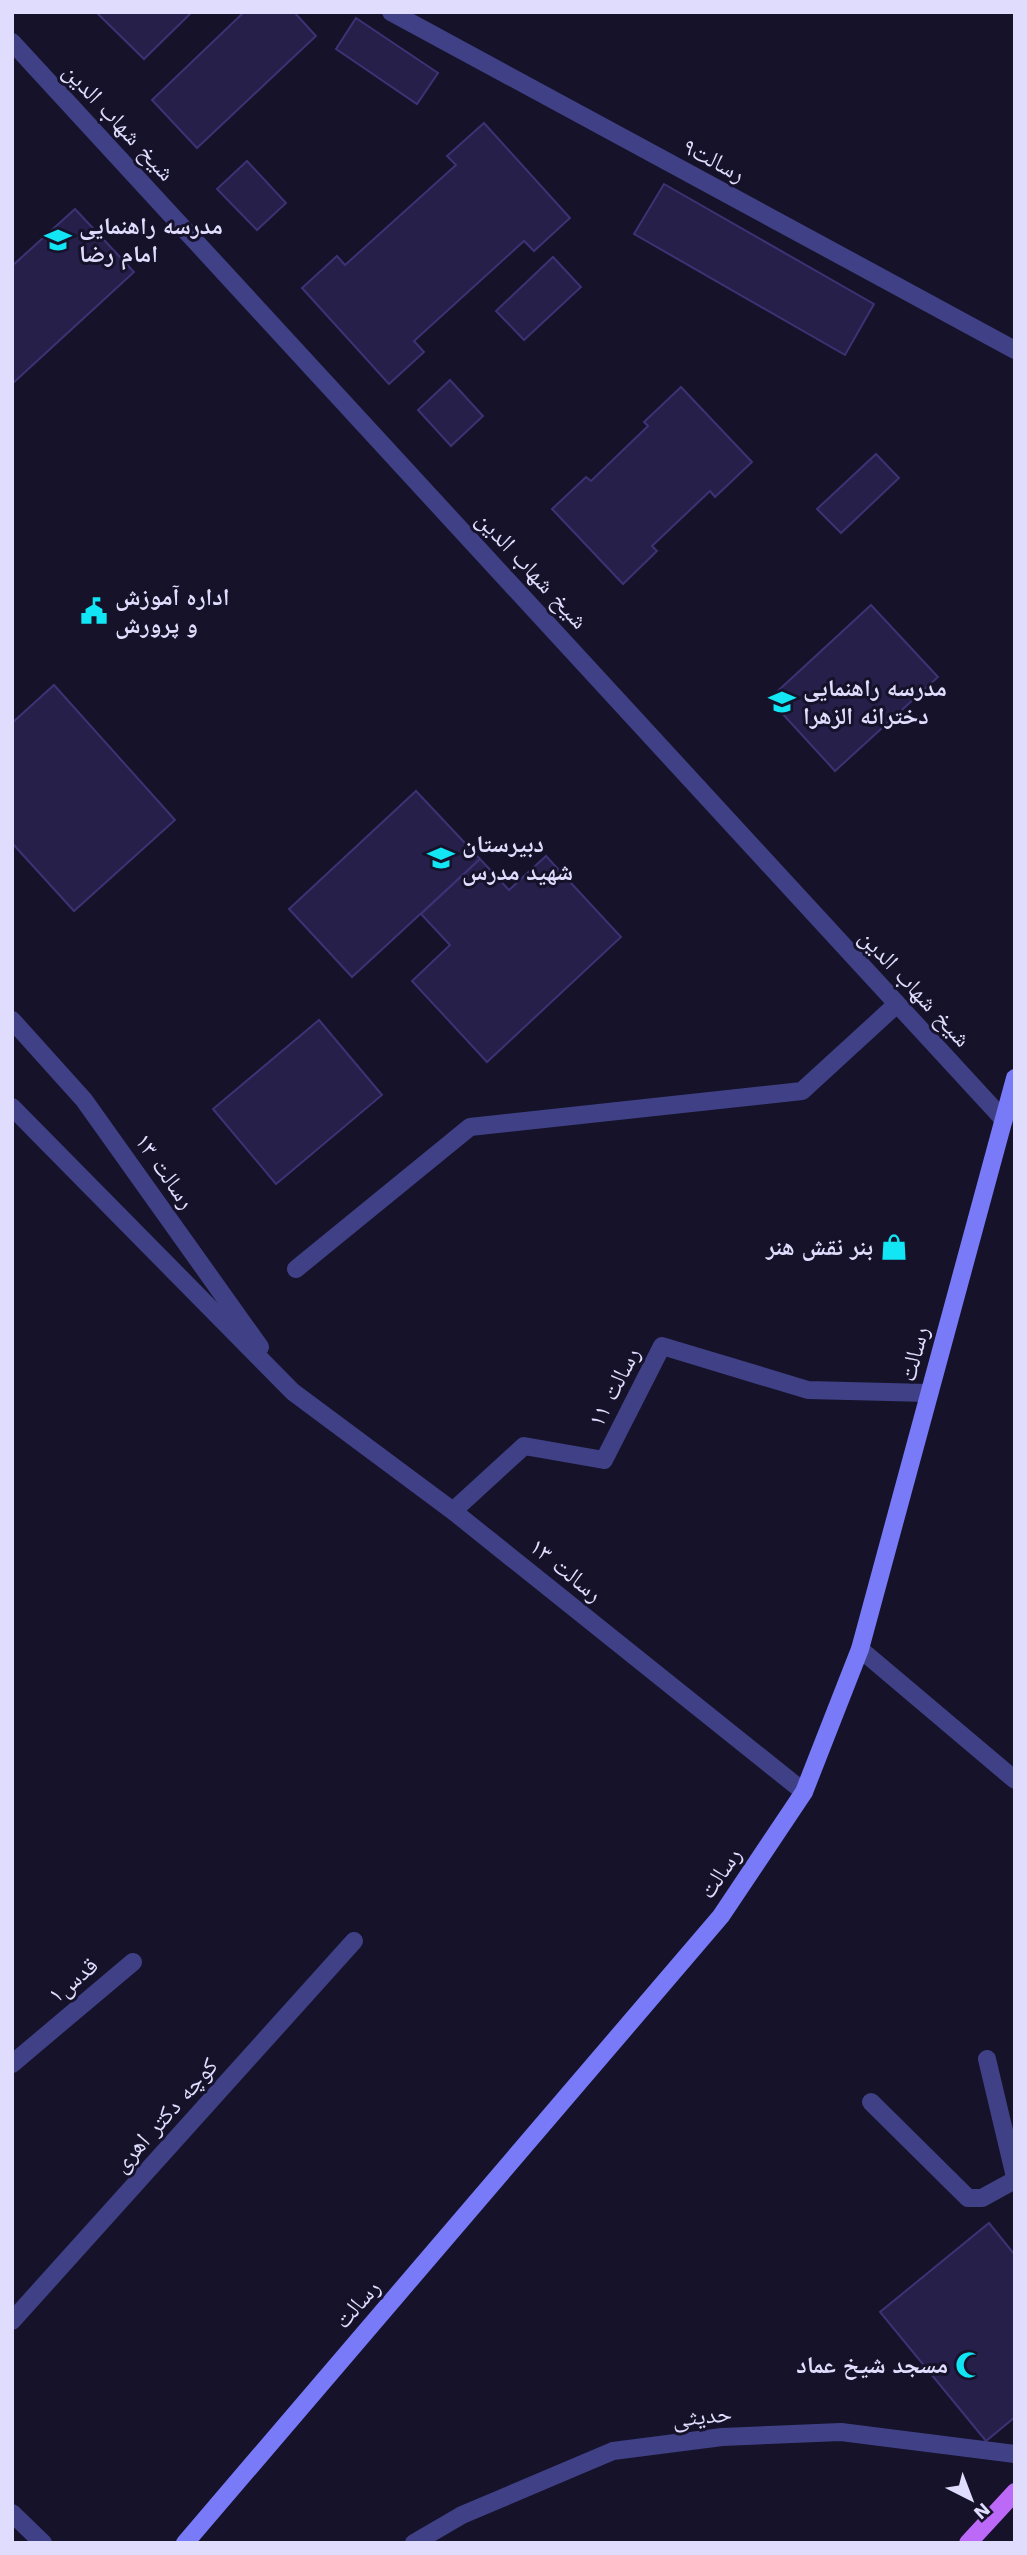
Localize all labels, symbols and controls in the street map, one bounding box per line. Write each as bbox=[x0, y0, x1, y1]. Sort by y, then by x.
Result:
street label: شیخ شهاب الدین bbox=[57, 57, 181, 187]
street label: رسالت۹ bbox=[678, 132, 750, 188]
place label: مدرسه راهنمایی امام رضا bbox=[79, 212, 223, 271]
school or university icon: مدرسه راهنمایی امام رضا bbox=[43, 225, 73, 255]
street label: شیخ شهاب الدین bbox=[470, 505, 594, 635]
place label: اداره آموزش و پرورش bbox=[115, 583, 230, 639]
public building icon: اداره آموزش و پرورش bbox=[79, 596, 109, 626]
place label: مدرسه راهنمایی دخترانه الزهرا bbox=[803, 674, 947, 730]
school or university icon: مدرسه راهنمایی دخترانه الزهرا bbox=[767, 687, 797, 717]
place label: دبیرستان شهید مدرس bbox=[462, 830, 573, 886]
school or university icon: دبیرستان شهید مدرس bbox=[426, 843, 456, 873]
street label: شیخ شهاب الدین bbox=[853, 923, 977, 1053]
street label: رسالت ۱۳ bbox=[129, 1128, 201, 1214]
shop icon: بنر نقش هنر bbox=[879, 1232, 909, 1262]
place label: بنر نقش هنر bbox=[765, 1233, 873, 1261]
street label: رسالت bbox=[893, 1323, 935, 1385]
street label: رسالت ۱۱ bbox=[582, 1343, 646, 1431]
street label: رسالت ۱۳ bbox=[524, 1532, 608, 1608]
street label: رسالت bbox=[693, 1842, 747, 1904]
street label: قدس۱ bbox=[42, 1951, 104, 2009]
street label: کوچه دکتر اهری bbox=[106, 2052, 224, 2178]
street label: رسالت bbox=[328, 2274, 386, 2334]
mosque icon: مسجد شیخ عماد bbox=[954, 2350, 984, 2380]
place label: مسجد شیخ عماد bbox=[796, 2351, 948, 2380]
street label: حدیثی bbox=[671, 2399, 733, 2433]
north arrow bbox=[936, 2464, 1006, 2534]
text: N bbox=[969, 2498, 995, 2525]

